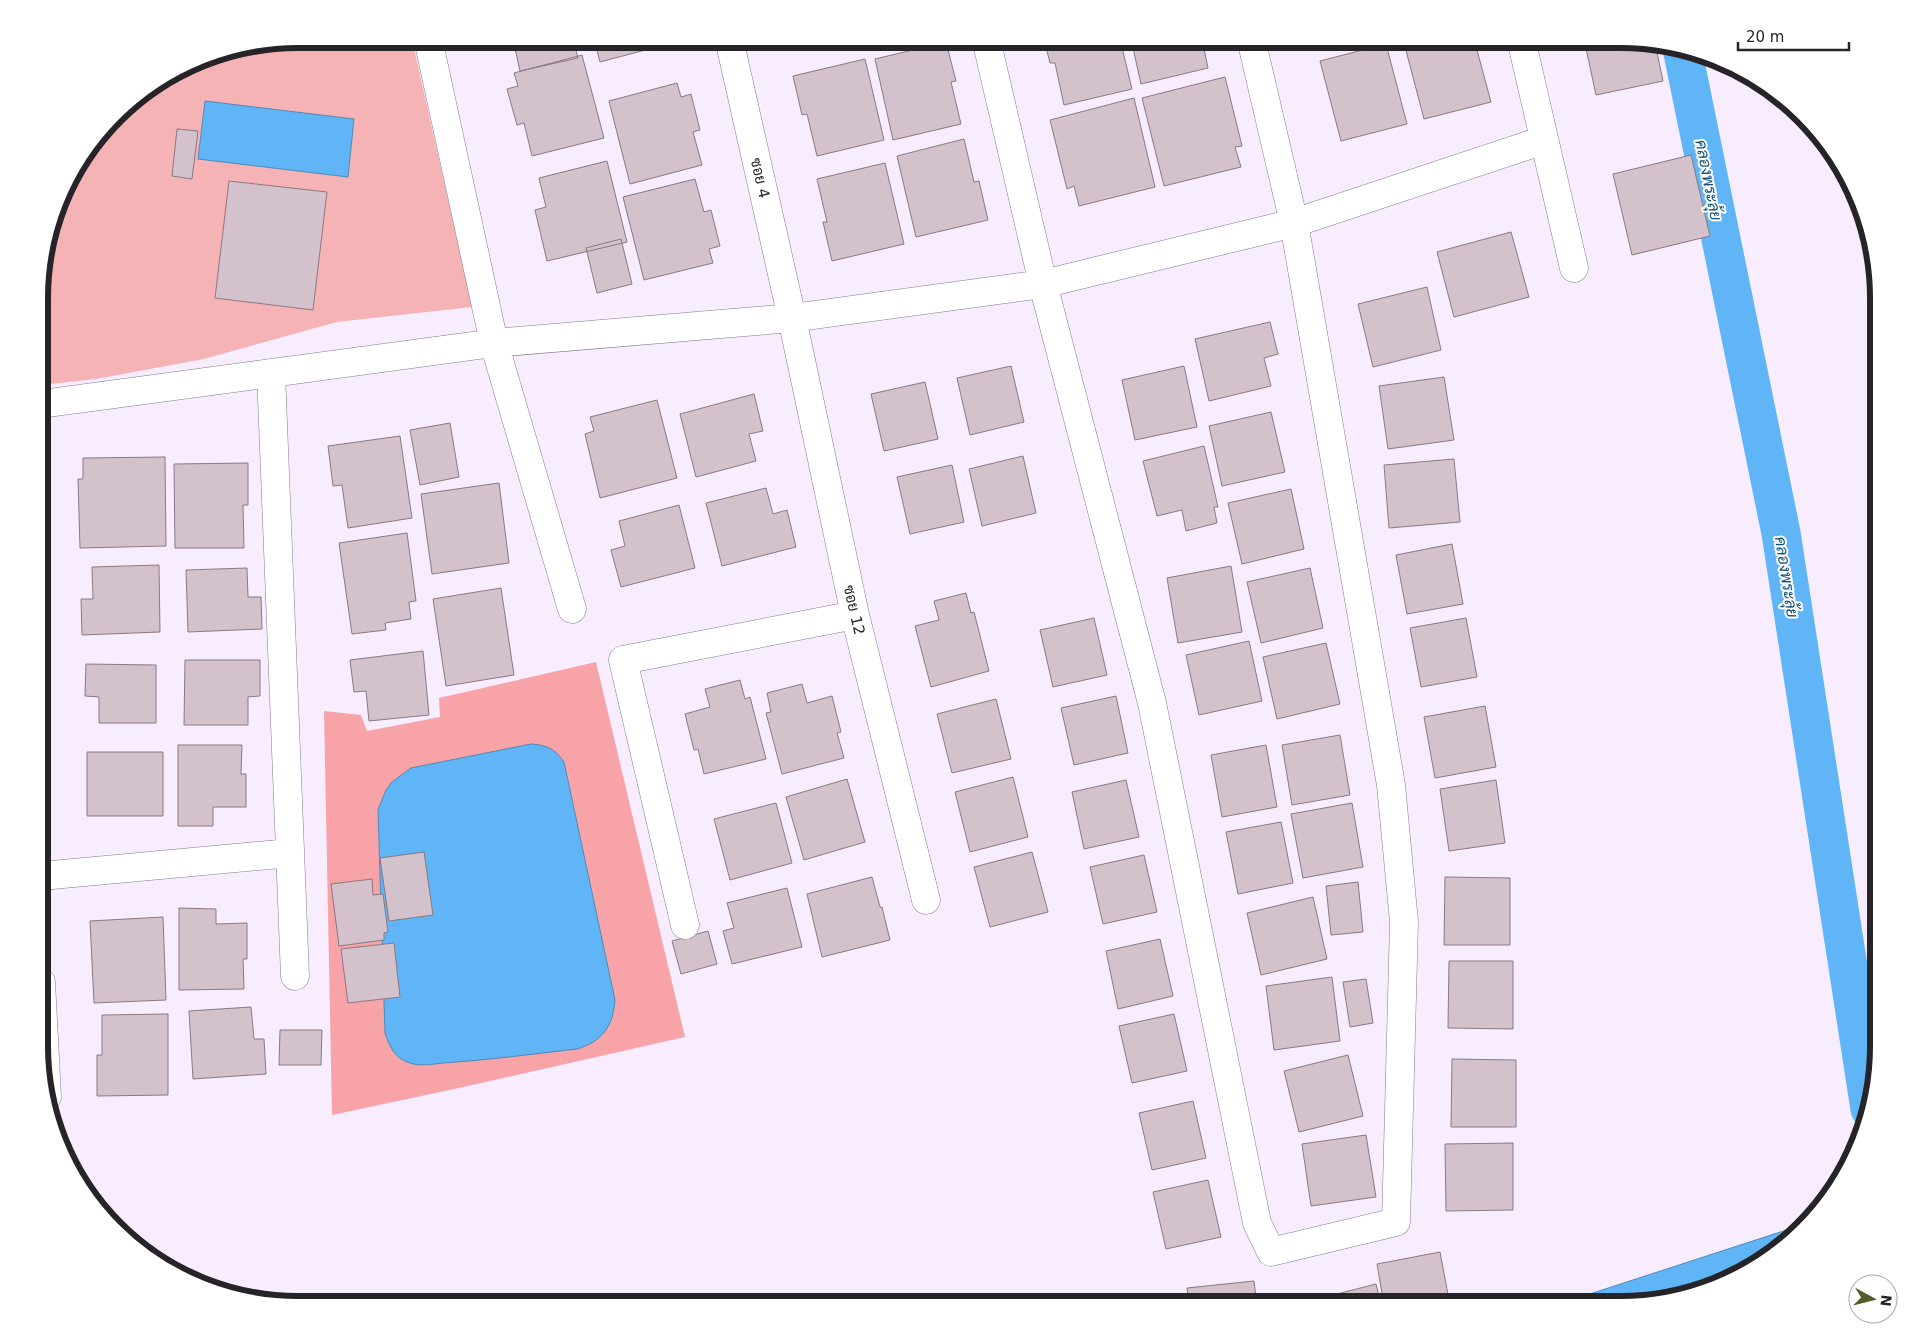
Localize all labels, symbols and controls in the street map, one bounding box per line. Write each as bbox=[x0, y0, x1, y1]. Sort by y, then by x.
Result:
scale bar bbox=[1738, 20, 1849, 52]
text: 20 m bbox=[1746, 28, 1784, 46]
water label: คลองพระลุ้ย bbox=[1689, 138, 1728, 222]
street label: ซอย 4 bbox=[747, 156, 773, 200]
water label: คลองพระลุ้ย bbox=[1769, 535, 1804, 619]
street label: ซอย 12 bbox=[840, 583, 868, 637]
north arrow bbox=[1848, 1274, 1898, 1324]
text: N bbox=[1877, 1294, 1895, 1307]

